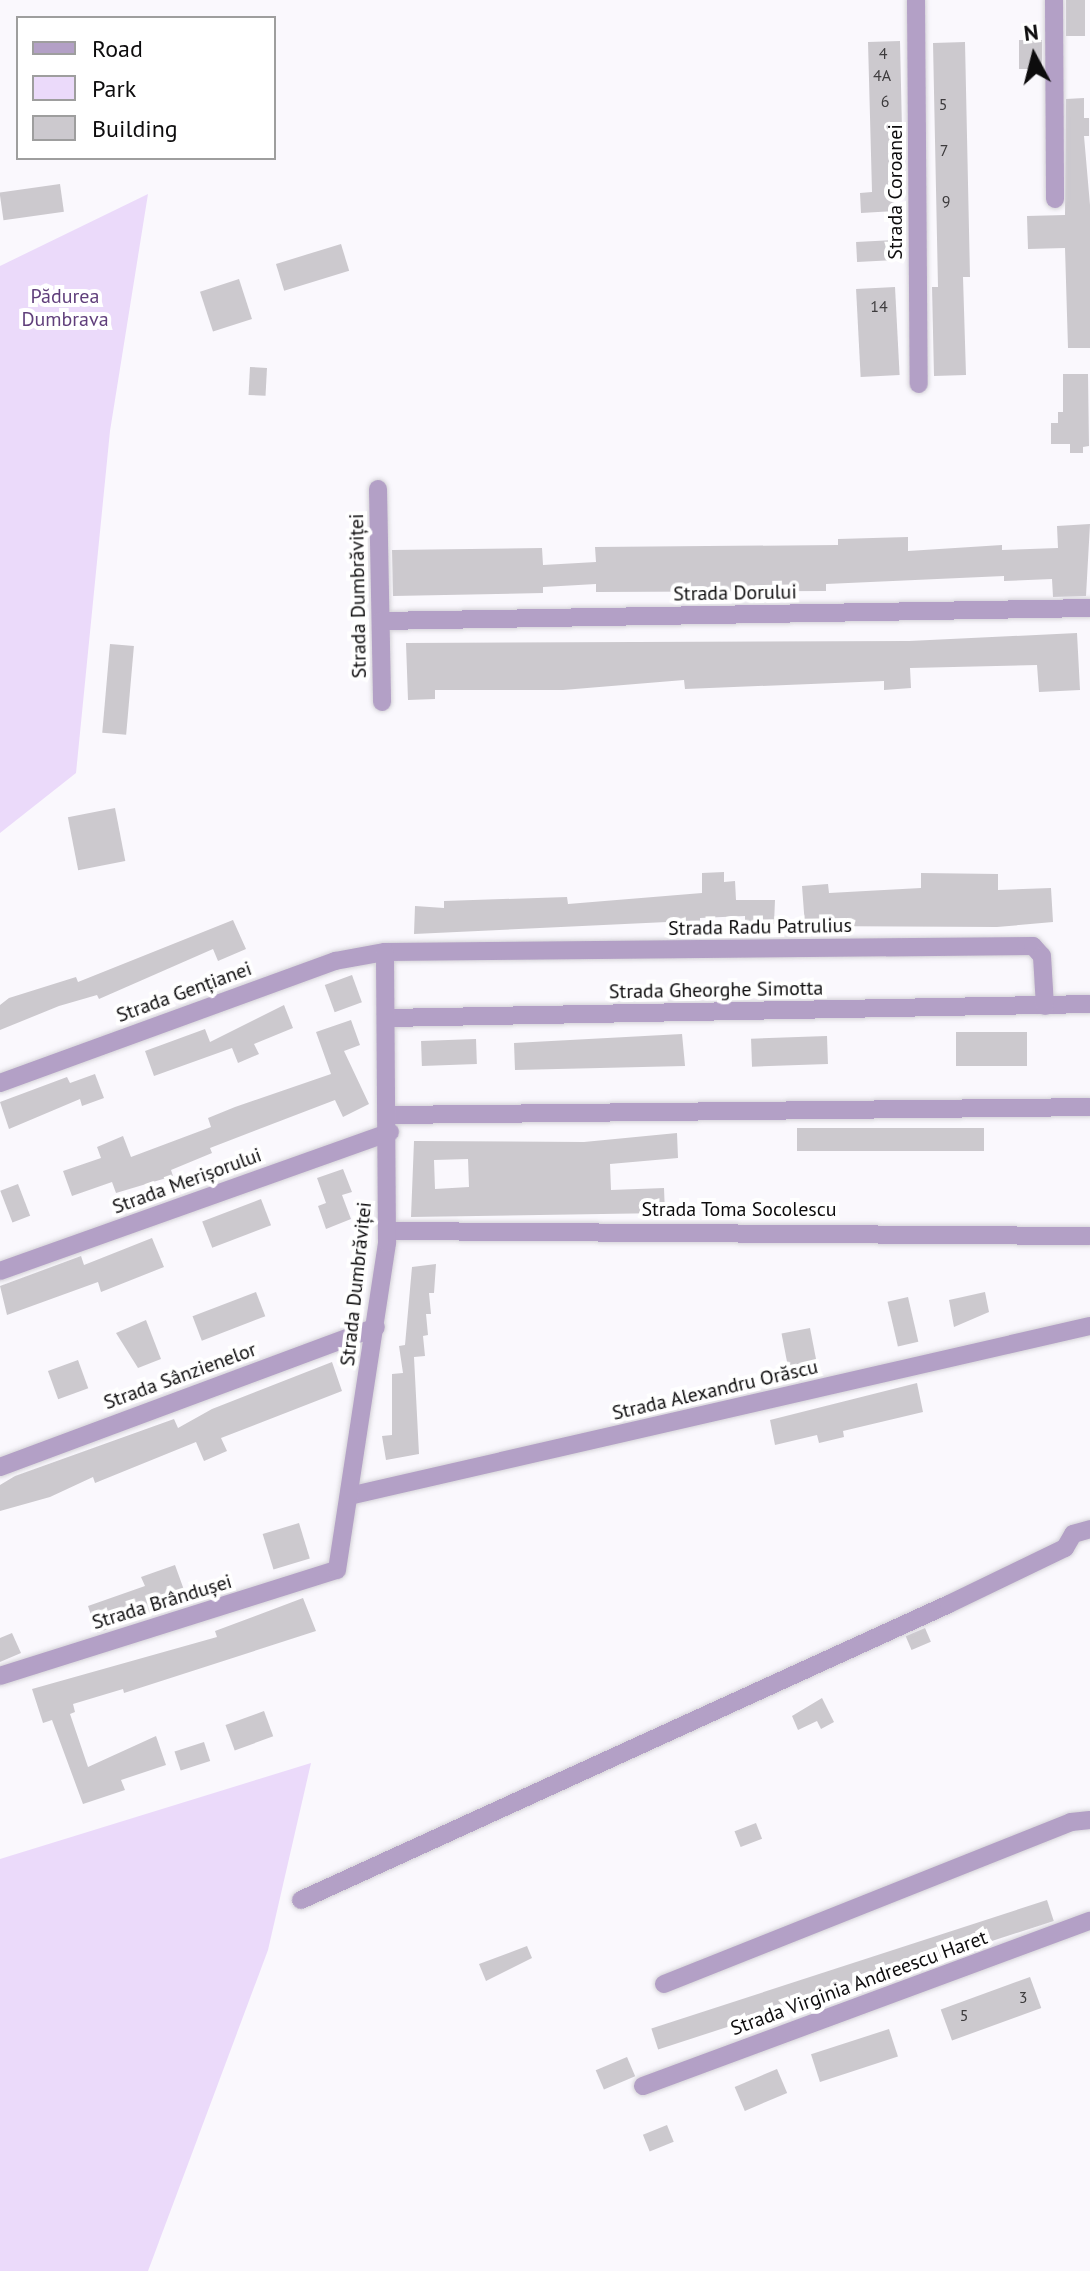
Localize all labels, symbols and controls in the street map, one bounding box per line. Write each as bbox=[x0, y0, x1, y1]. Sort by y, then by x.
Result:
legend bbox=[16, 16, 276, 160]
north arrow bbox=[994, 16, 1074, 96]
text: N bbox=[1022, 17, 1040, 47]
text: Road bbox=[92, 33, 143, 64]
house number: 4 bbox=[879, 43, 887, 63]
house number: 4A bbox=[873, 65, 891, 85]
text: Park bbox=[92, 73, 136, 104]
house number: 6 bbox=[881, 91, 889, 111]
house number: 5 bbox=[939, 94, 947, 114]
text: Building bbox=[92, 113, 178, 144]
street label: Strada Coroanei bbox=[883, 124, 907, 260]
house number: 7 bbox=[940, 140, 948, 160]
house number: 9 bbox=[942, 191, 950, 211]
park label: Pădurea Dumbrava bbox=[21, 284, 109, 331]
house number: 14 bbox=[870, 296, 888, 316]
street label: Strada Dumbrăviței bbox=[345, 513, 371, 679]
street label: Strada Dorului bbox=[673, 580, 797, 606]
street label: Strada Radu Patrulius bbox=[668, 913, 852, 941]
street label: Strada Gențianei bbox=[113, 956, 255, 1028]
street label: Strada Gheorghe Simotta bbox=[609, 976, 823, 1004]
street label: Strada Merișorului bbox=[109, 1143, 265, 1219]
street label: Strada Toma Socolescu bbox=[641, 1197, 837, 1221]
street label: Strada Dumbrăviței bbox=[335, 1201, 377, 1367]
street label: Strada Sânzienelor bbox=[100, 1337, 260, 1415]
street label: Strada Alexandru Orăscu bbox=[610, 1355, 820, 1425]
street label: Strada Brândușei bbox=[89, 1569, 235, 1635]
street label: Strada Virginia Andreescu Haret bbox=[727, 1925, 991, 2041]
house number: 3 bbox=[1019, 1987, 1027, 2007]
house number: 5 bbox=[960, 2005, 968, 2025]

